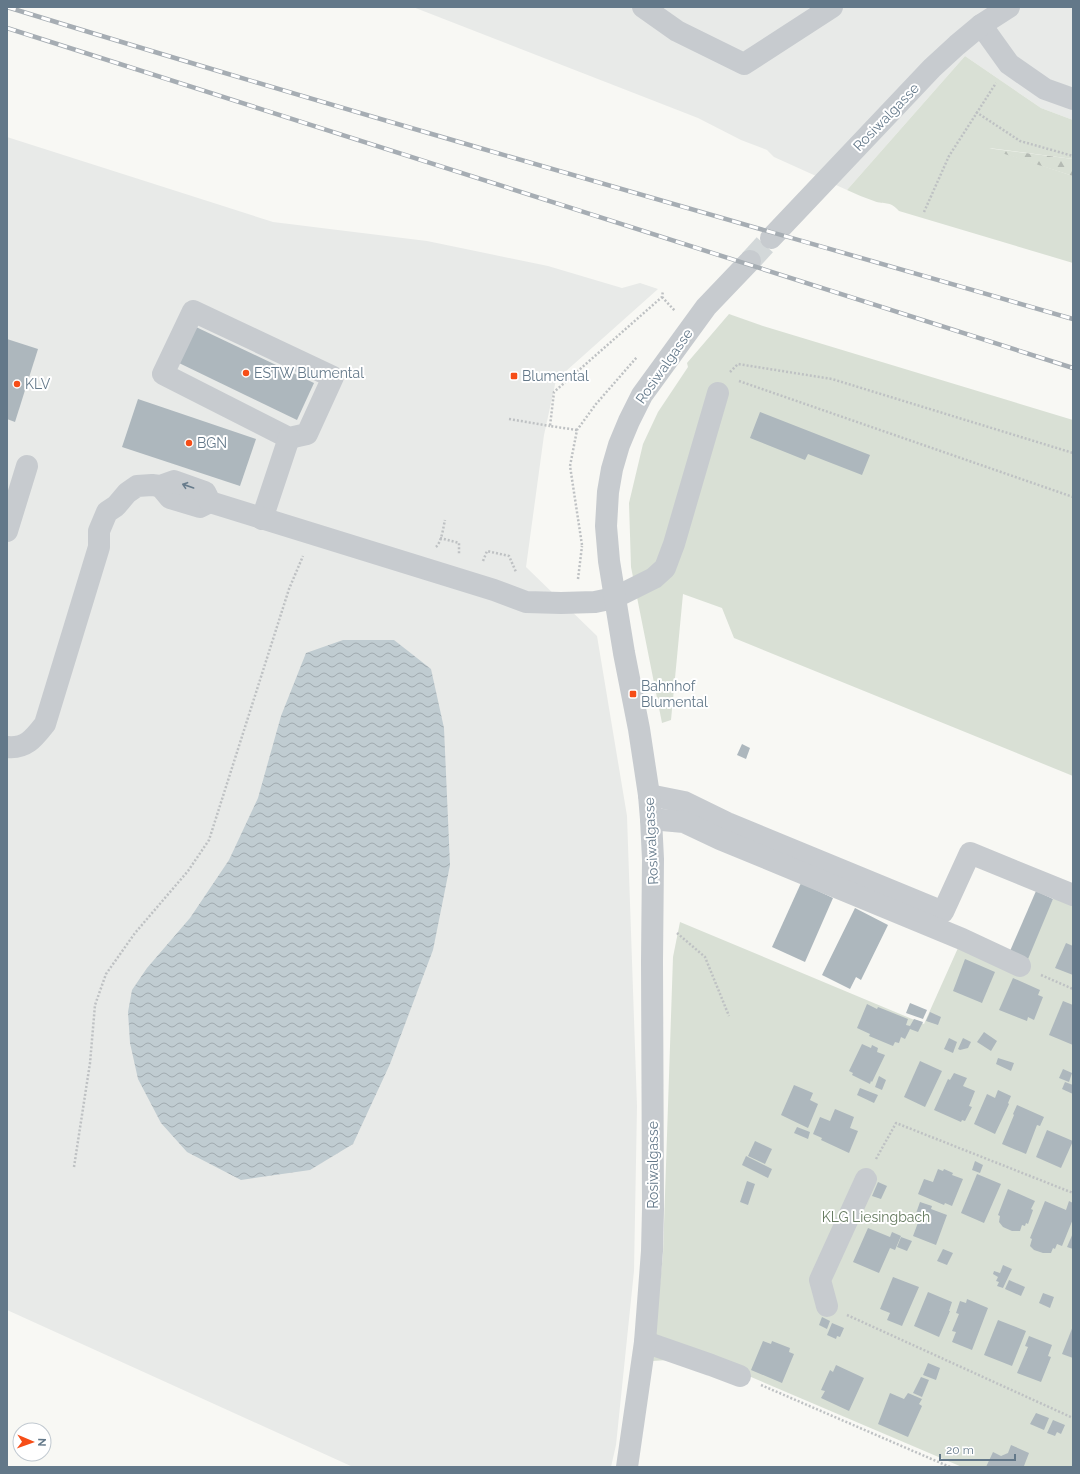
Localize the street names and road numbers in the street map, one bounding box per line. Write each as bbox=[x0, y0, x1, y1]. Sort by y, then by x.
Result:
street label: Rosiwalgasse bbox=[850, 80, 922, 154]
street label: Rosiwalgasse bbox=[632, 325, 696, 407]
street label: Rosiwalgasse bbox=[641, 797, 661, 885]
street label: Rosiwalgasse bbox=[645, 1121, 661, 1209]

